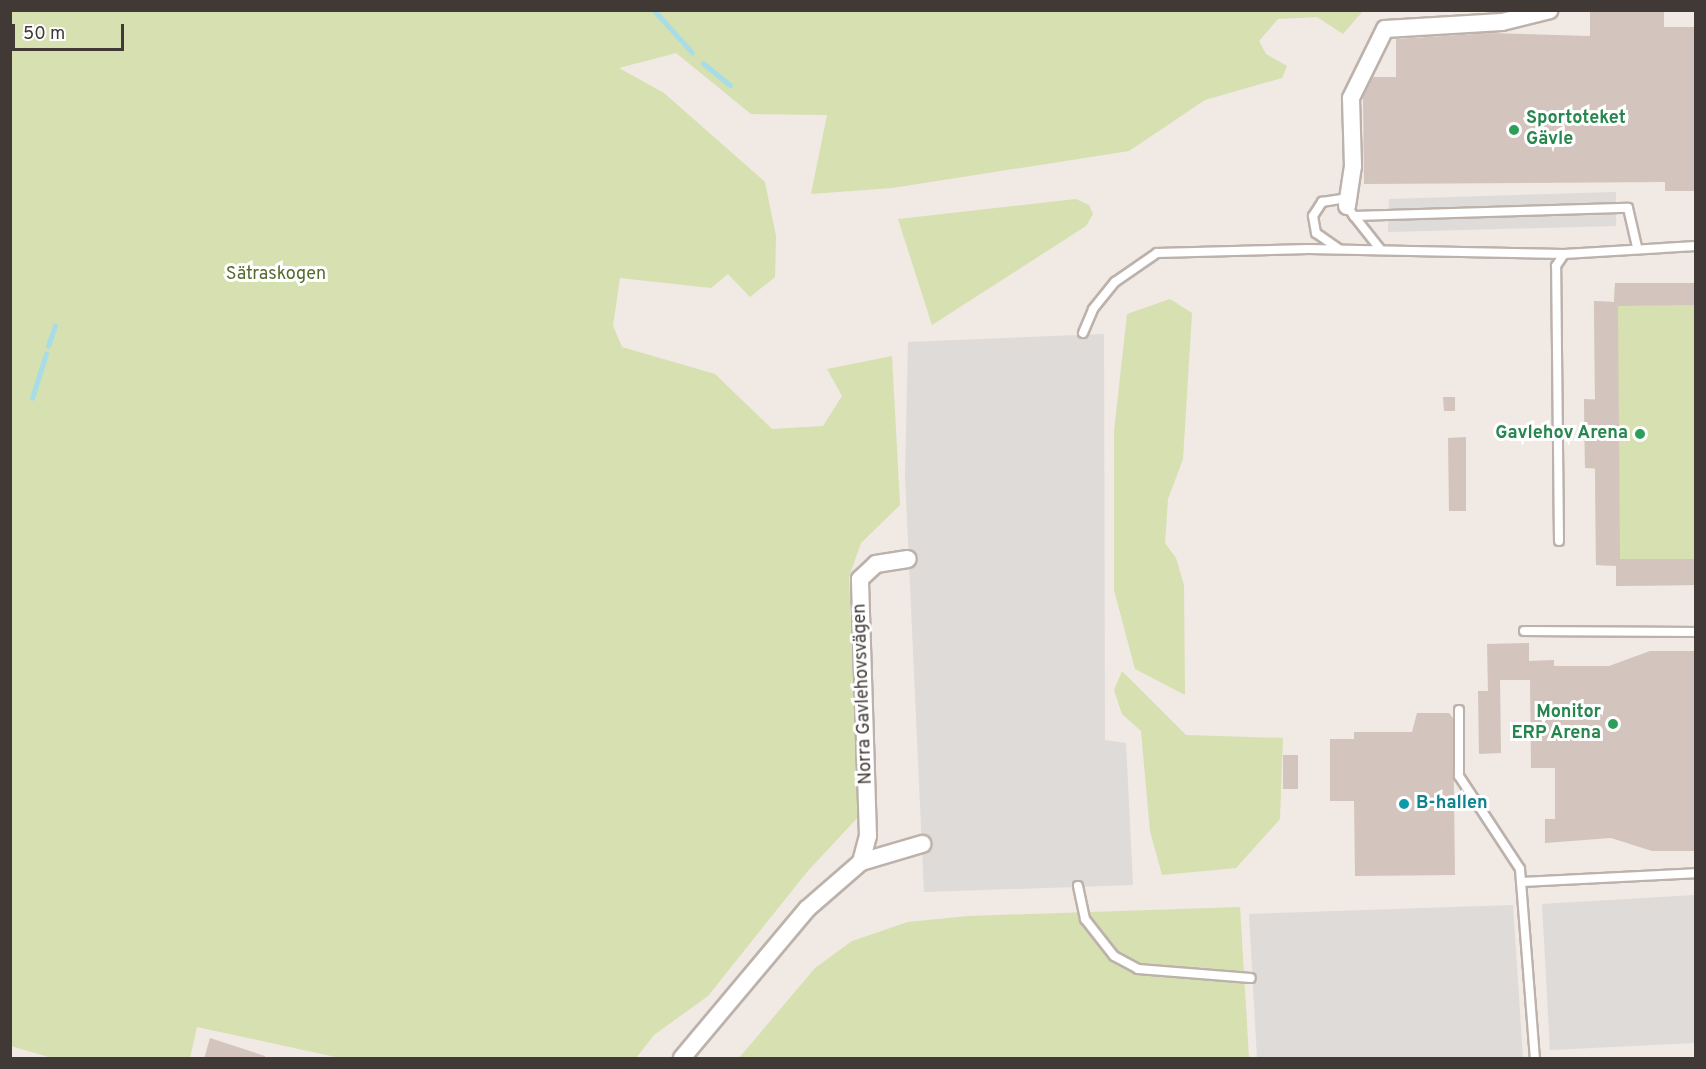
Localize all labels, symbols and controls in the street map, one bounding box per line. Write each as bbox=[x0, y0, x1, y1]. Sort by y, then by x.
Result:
scale bar bbox=[15, 12, 128, 50]
text: 50 m bbox=[23, 23, 65, 46]
place label: Sportoteket Gävle bbox=[1526, 109, 1626, 152]
marker: Sportoteket Gävle bbox=[1507, 123, 1521, 137]
park label: Sätraskogen bbox=[226, 264, 326, 286]
place label: Gavlehov Arena bbox=[1495, 423, 1628, 445]
marker: Gavlehov Arena bbox=[1633, 427, 1647, 441]
street label: Norra Gavlehovsvägen bbox=[850, 603, 878, 785]
place label: Monitor ERP Arena bbox=[1511, 703, 1601, 746]
marker: Monitor ERP Arena bbox=[1606, 717, 1620, 731]
place label: B-hallen bbox=[1416, 793, 1488, 815]
marker: B-hallen bbox=[1397, 797, 1411, 811]

